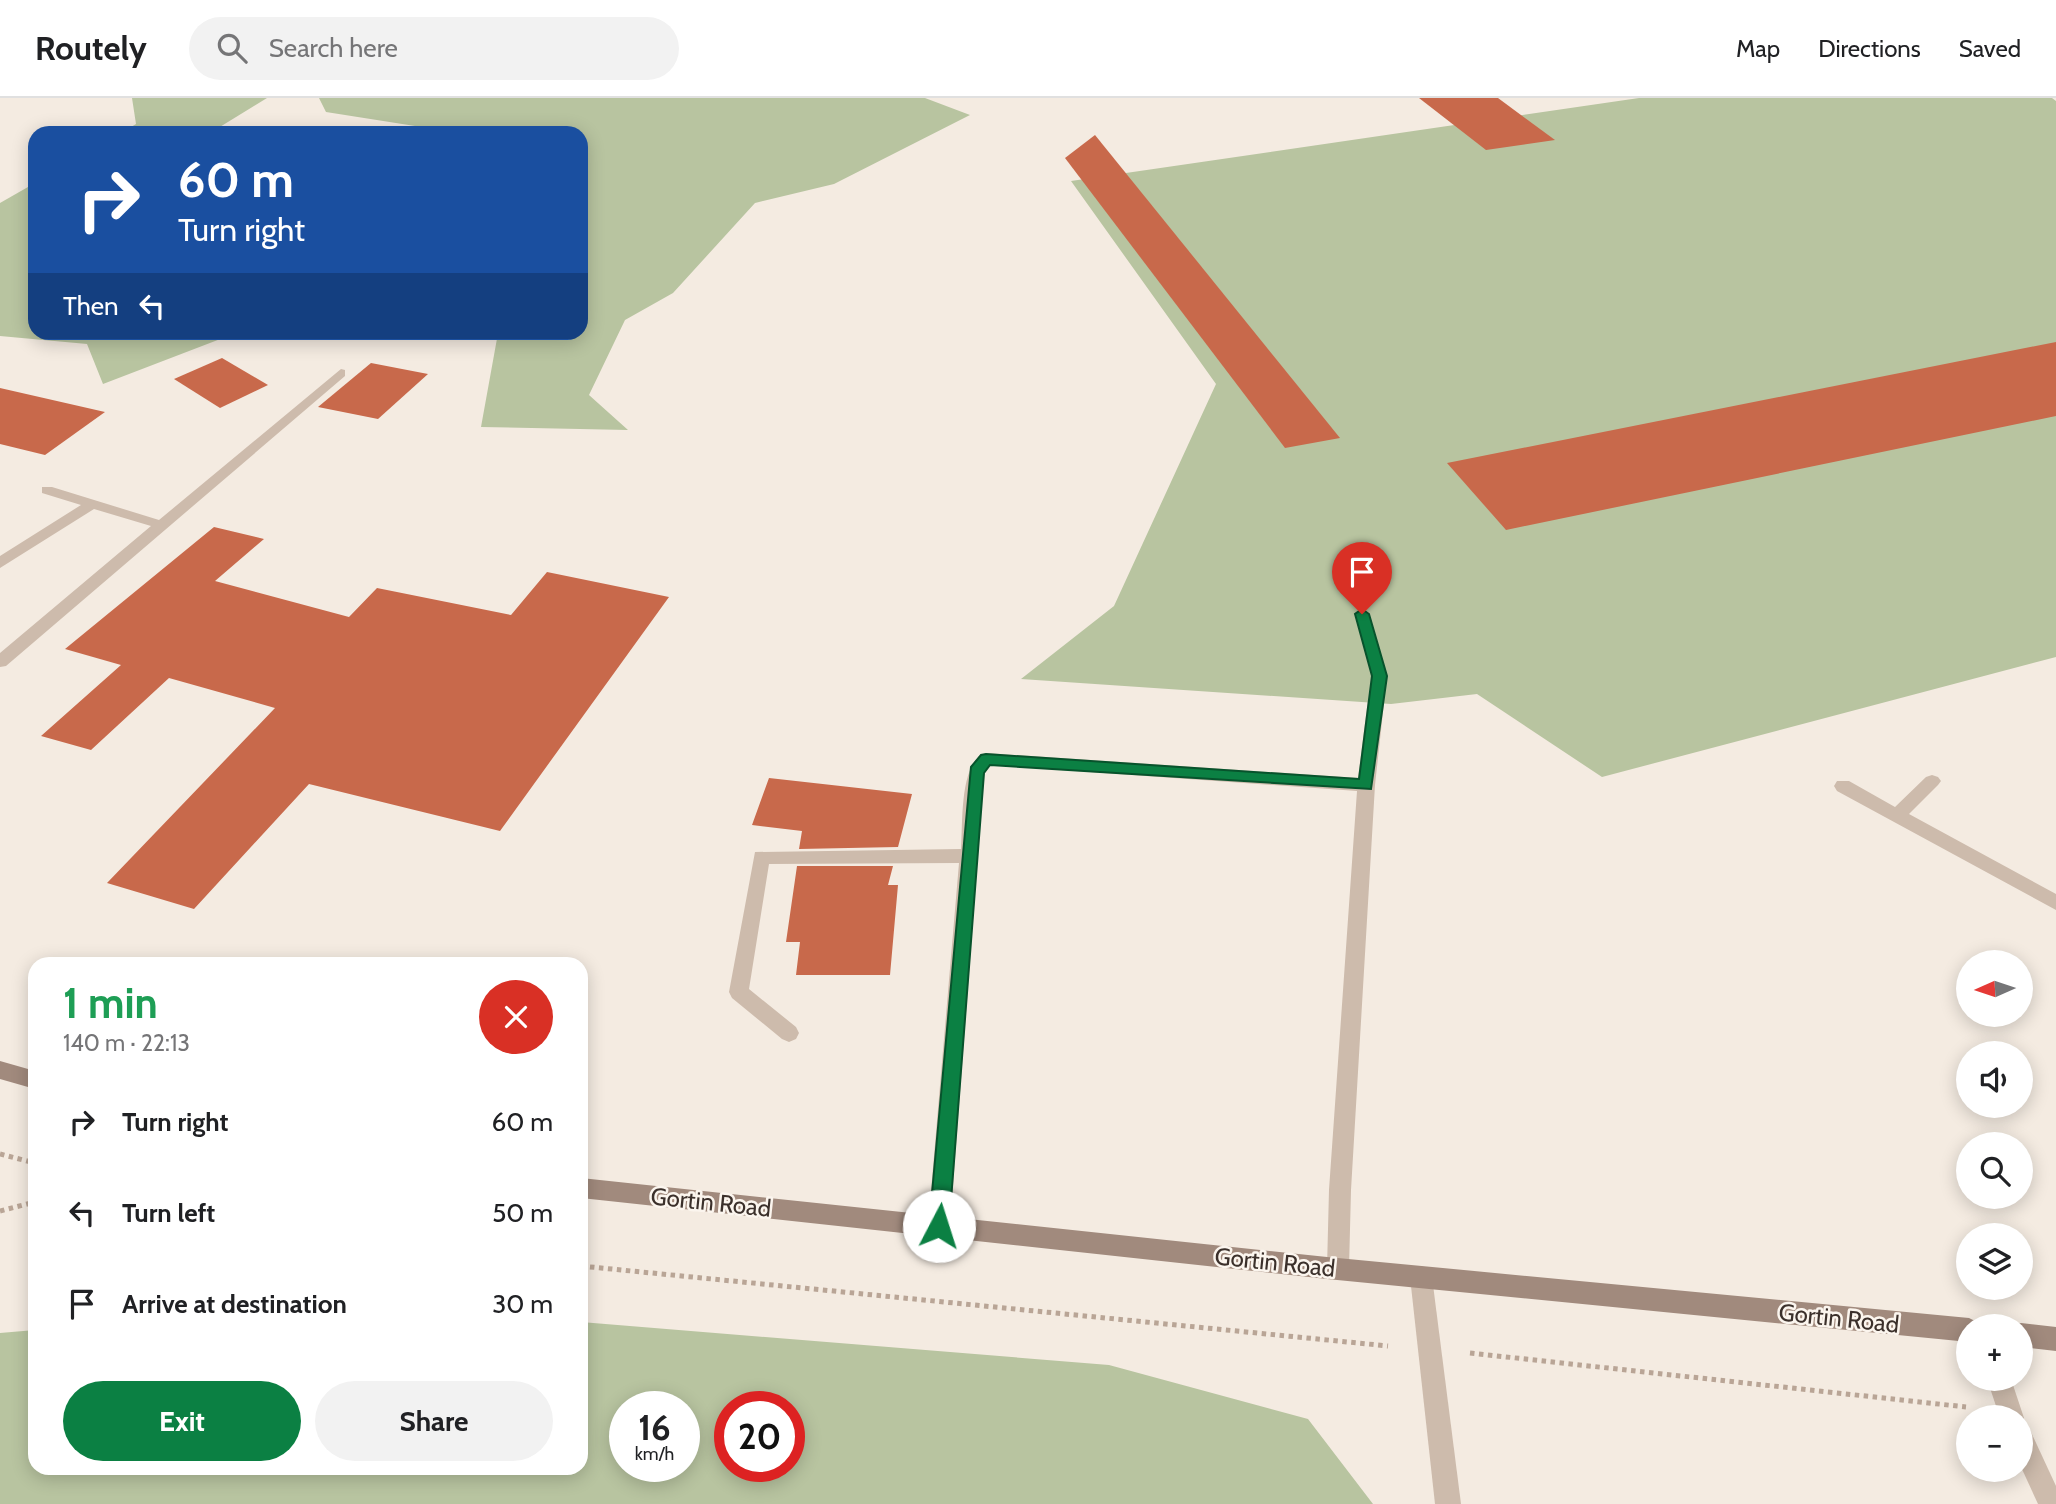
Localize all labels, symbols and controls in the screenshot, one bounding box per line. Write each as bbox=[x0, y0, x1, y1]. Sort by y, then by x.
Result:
search box bbox=[189, 17, 679, 80]
text: Routely bbox=[35, 28, 147, 68]
icon: search bbox=[213, 29, 251, 67]
text: Search here bbox=[269, 32, 398, 64]
text: Map bbox=[1736, 34, 1780, 63]
text: Directions bbox=[1818, 34, 1921, 63]
text: Saved bbox=[1959, 34, 2021, 63]
text: 60 m bbox=[178, 150, 294, 209]
icon: right bbox=[63, 154, 154, 245]
text: Turn right bbox=[178, 210, 305, 249]
icon: left bbox=[133, 287, 171, 325]
text: Then bbox=[63, 290, 119, 322]
pin bbox=[1332, 542, 1392, 614]
icon: arrive bbox=[1343, 553, 1381, 591]
north arrow bbox=[1956, 950, 2034, 1027]
map controls bbox=[1956, 950, 2033, 1482]
text: 1 min bbox=[63, 977, 158, 1029]
button: close bbox=[479, 980, 553, 1054]
text: 140 m · 22:13 bbox=[63, 1029, 190, 1057]
button: sound bbox=[1956, 1041, 2033, 1118]
icon: right bbox=[63, 1103, 101, 1141]
text: Turn right bbox=[122, 1106, 228, 1138]
text: 60 m bbox=[491, 1106, 553, 1138]
button: search bbox=[1956, 1132, 2033, 1209]
street label: Gortin Road bbox=[649, 1181, 773, 1223]
position arrow bbox=[902, 1189, 976, 1263]
icon: left bbox=[63, 1194, 101, 1232]
text: Turn left bbox=[122, 1197, 215, 1229]
text: 50 m bbox=[492, 1197, 553, 1229]
button: layers bbox=[1956, 1223, 2033, 1300]
street label: Gortin Road bbox=[1213, 1241, 1337, 1283]
icon: arrive bbox=[63, 1285, 101, 1323]
text: Arrive at destination bbox=[122, 1288, 347, 1320]
text: 30 m bbox=[492, 1288, 553, 1320]
street label: Gortin Road bbox=[1777, 1297, 1901, 1339]
button: + bbox=[1956, 1314, 2033, 1391]
button: Exit bbox=[63, 1381, 301, 1461]
button: Share bbox=[315, 1381, 553, 1461]
speed limit sign: 20 bbox=[714, 1391, 805, 1482]
button: − bbox=[1956, 1405, 2033, 1482]
text: 16 bbox=[638, 1406, 671, 1449]
text: km/h bbox=[635, 1443, 674, 1465]

